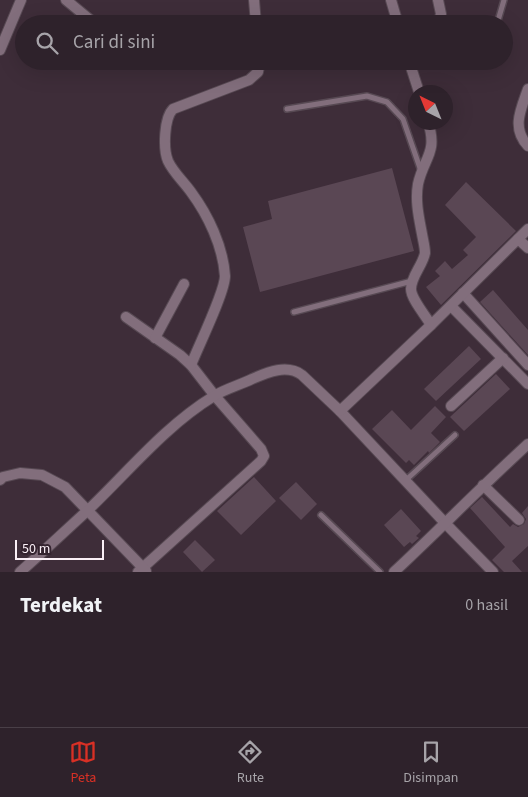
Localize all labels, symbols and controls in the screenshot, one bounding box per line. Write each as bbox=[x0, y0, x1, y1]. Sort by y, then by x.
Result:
search box bbox=[15, 15, 513, 70]
icon: search bbox=[33, 29, 61, 57]
text: Cari di sini bbox=[73, 29, 155, 56]
north arrow bbox=[408, 85, 453, 130]
scale bar bbox=[15, 537, 104, 560]
text: 50 m bbox=[22, 539, 50, 559]
text: Terdekat bbox=[20, 590, 102, 620]
text: 0 hasil bbox=[465, 594, 508, 616]
tab: Peta bbox=[69, 738, 97, 788]
tab: Rute bbox=[236, 738, 264, 788]
tab: Disimpan bbox=[403, 738, 459, 788]

